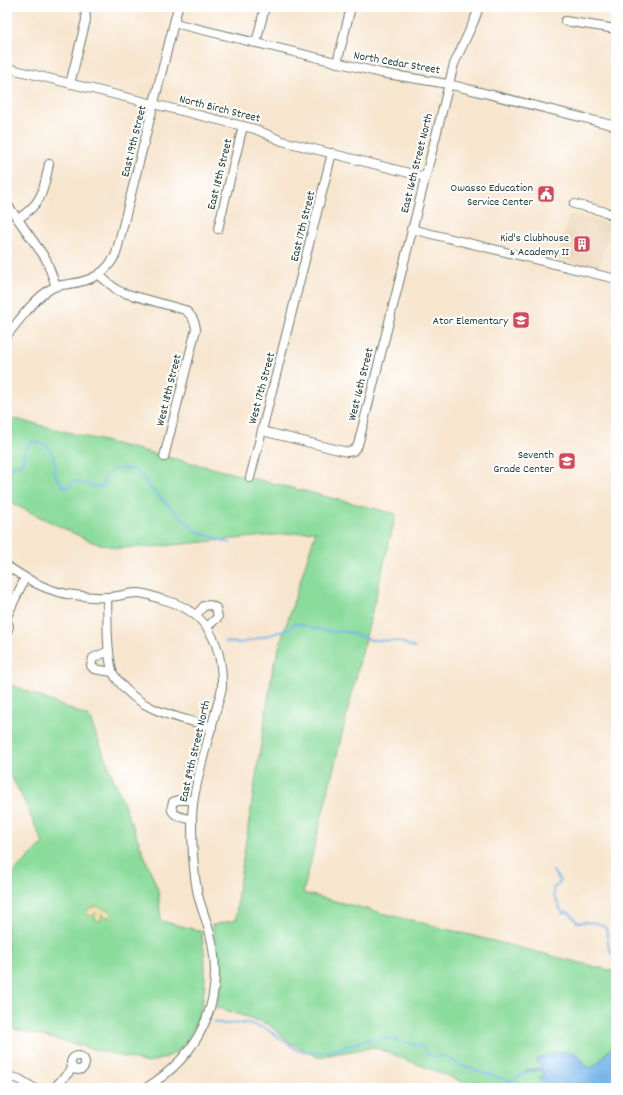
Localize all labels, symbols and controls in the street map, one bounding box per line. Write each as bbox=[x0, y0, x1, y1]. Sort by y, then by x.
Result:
street label: North Cedar Street bbox=[352, 48, 442, 80]
street label: North Birch Street bbox=[177, 91, 262, 128]
street label: East 19th Street bbox=[117, 103, 152, 179]
street label: East 16th Street North bbox=[397, 112, 438, 215]
street label: East 18th Street bbox=[203, 137, 238, 212]
place label: Owasso Education Service Center bbox=[450, 180, 534, 211]
public building icon: Owasso Education Service Center bbox=[536, 184, 556, 204]
street label: East 17th Street bbox=[286, 189, 321, 264]
place label: Kid's Clubhouse & Academy II bbox=[500, 230, 569, 261]
building icon: Kid's Clubhouse & Academy II bbox=[572, 234, 592, 254]
school or university icon: Ator Elementary bbox=[511, 310, 531, 330]
place label: Ator Elementary bbox=[432, 313, 509, 330]
street label: West 16th Street bbox=[344, 345, 379, 423]
street label: West 17th Street bbox=[245, 350, 280, 426]
street label: West 18th Street bbox=[152, 352, 187, 428]
place label: Seventh Grade Center bbox=[493, 447, 555, 478]
school or university icon: Seventh Grade Center bbox=[557, 451, 577, 471]
street label: East 89th Street North bbox=[175, 699, 215, 804]

